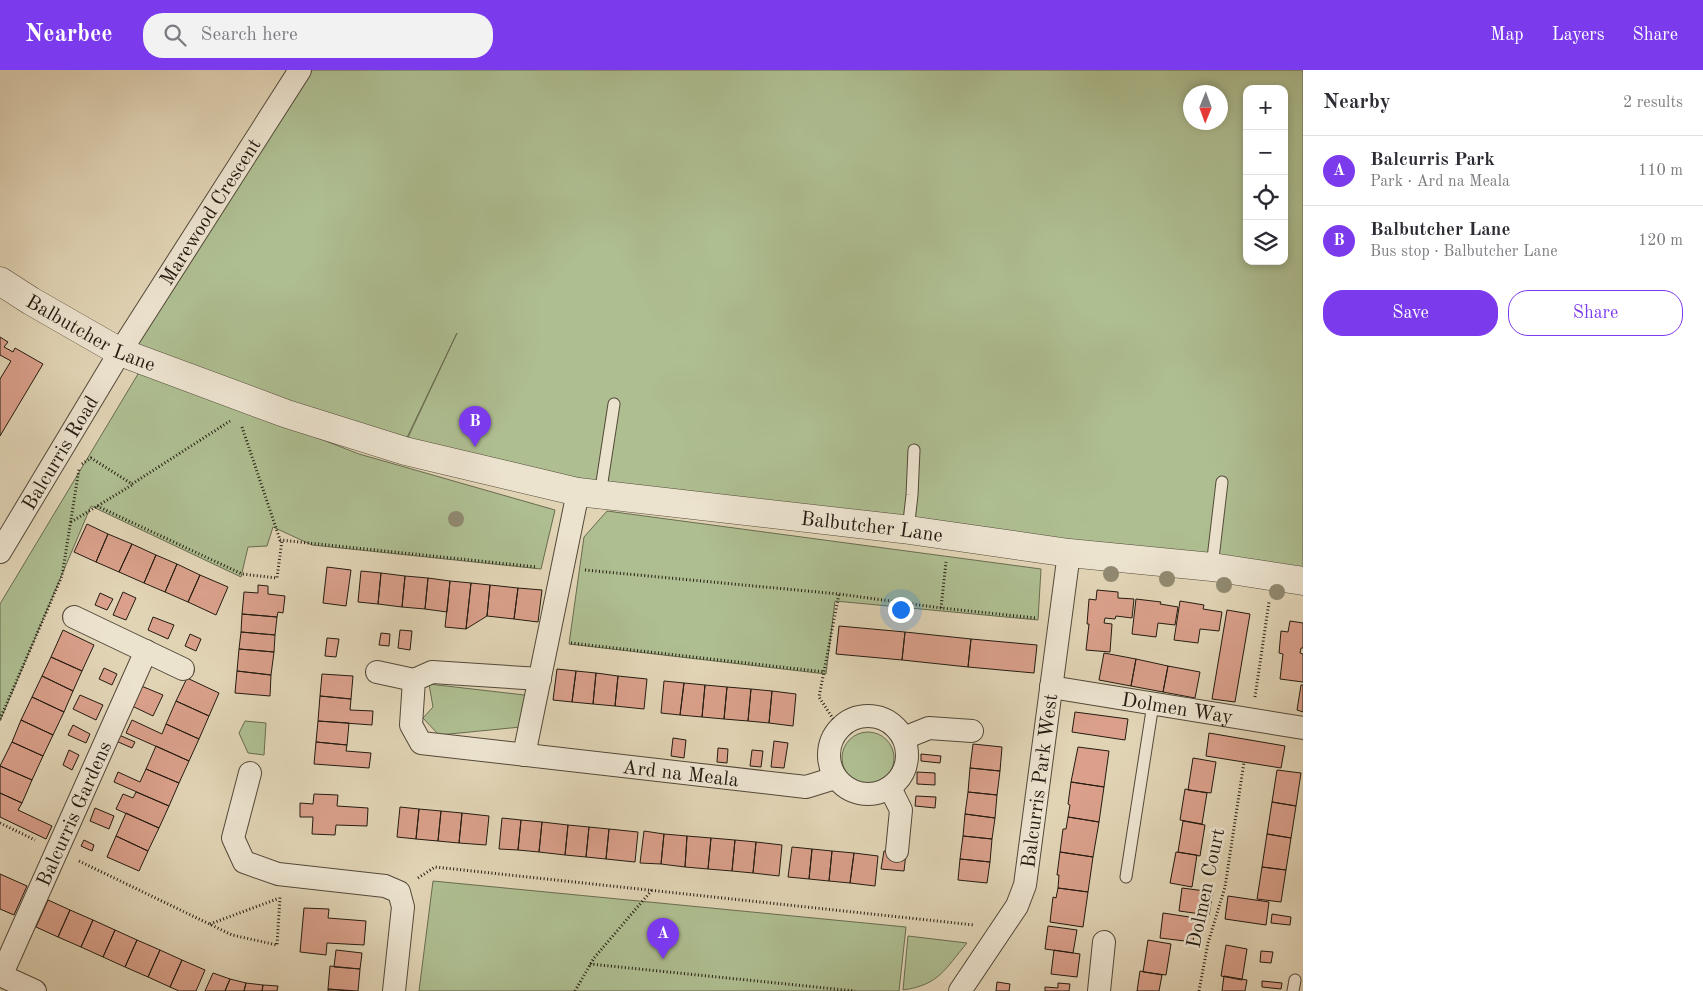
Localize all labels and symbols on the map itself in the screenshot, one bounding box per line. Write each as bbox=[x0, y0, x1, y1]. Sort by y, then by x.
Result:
north arrow bbox=[1183, 85, 1228, 130]
street label: Marewood Crescent bbox=[157, 136, 266, 289]
street label: Balbutcher Lane bbox=[22, 292, 158, 376]
street label: Balcurris Road bbox=[20, 393, 103, 514]
pin: B bbox=[459, 406, 491, 447]
street label: Balbutcher Lane bbox=[800, 510, 944, 547]
your location bbox=[888, 597, 914, 623]
street label: Dolmen Way bbox=[1120, 691, 1234, 728]
street label: Balcurris Park West bbox=[1019, 693, 1062, 869]
street label: Balcurris Gardens bbox=[34, 739, 116, 890]
street label: Ard na Meala bbox=[621, 758, 740, 791]
street label: Dolmen Court bbox=[1185, 827, 1229, 950]
pin: A bbox=[647, 918, 679, 959]

